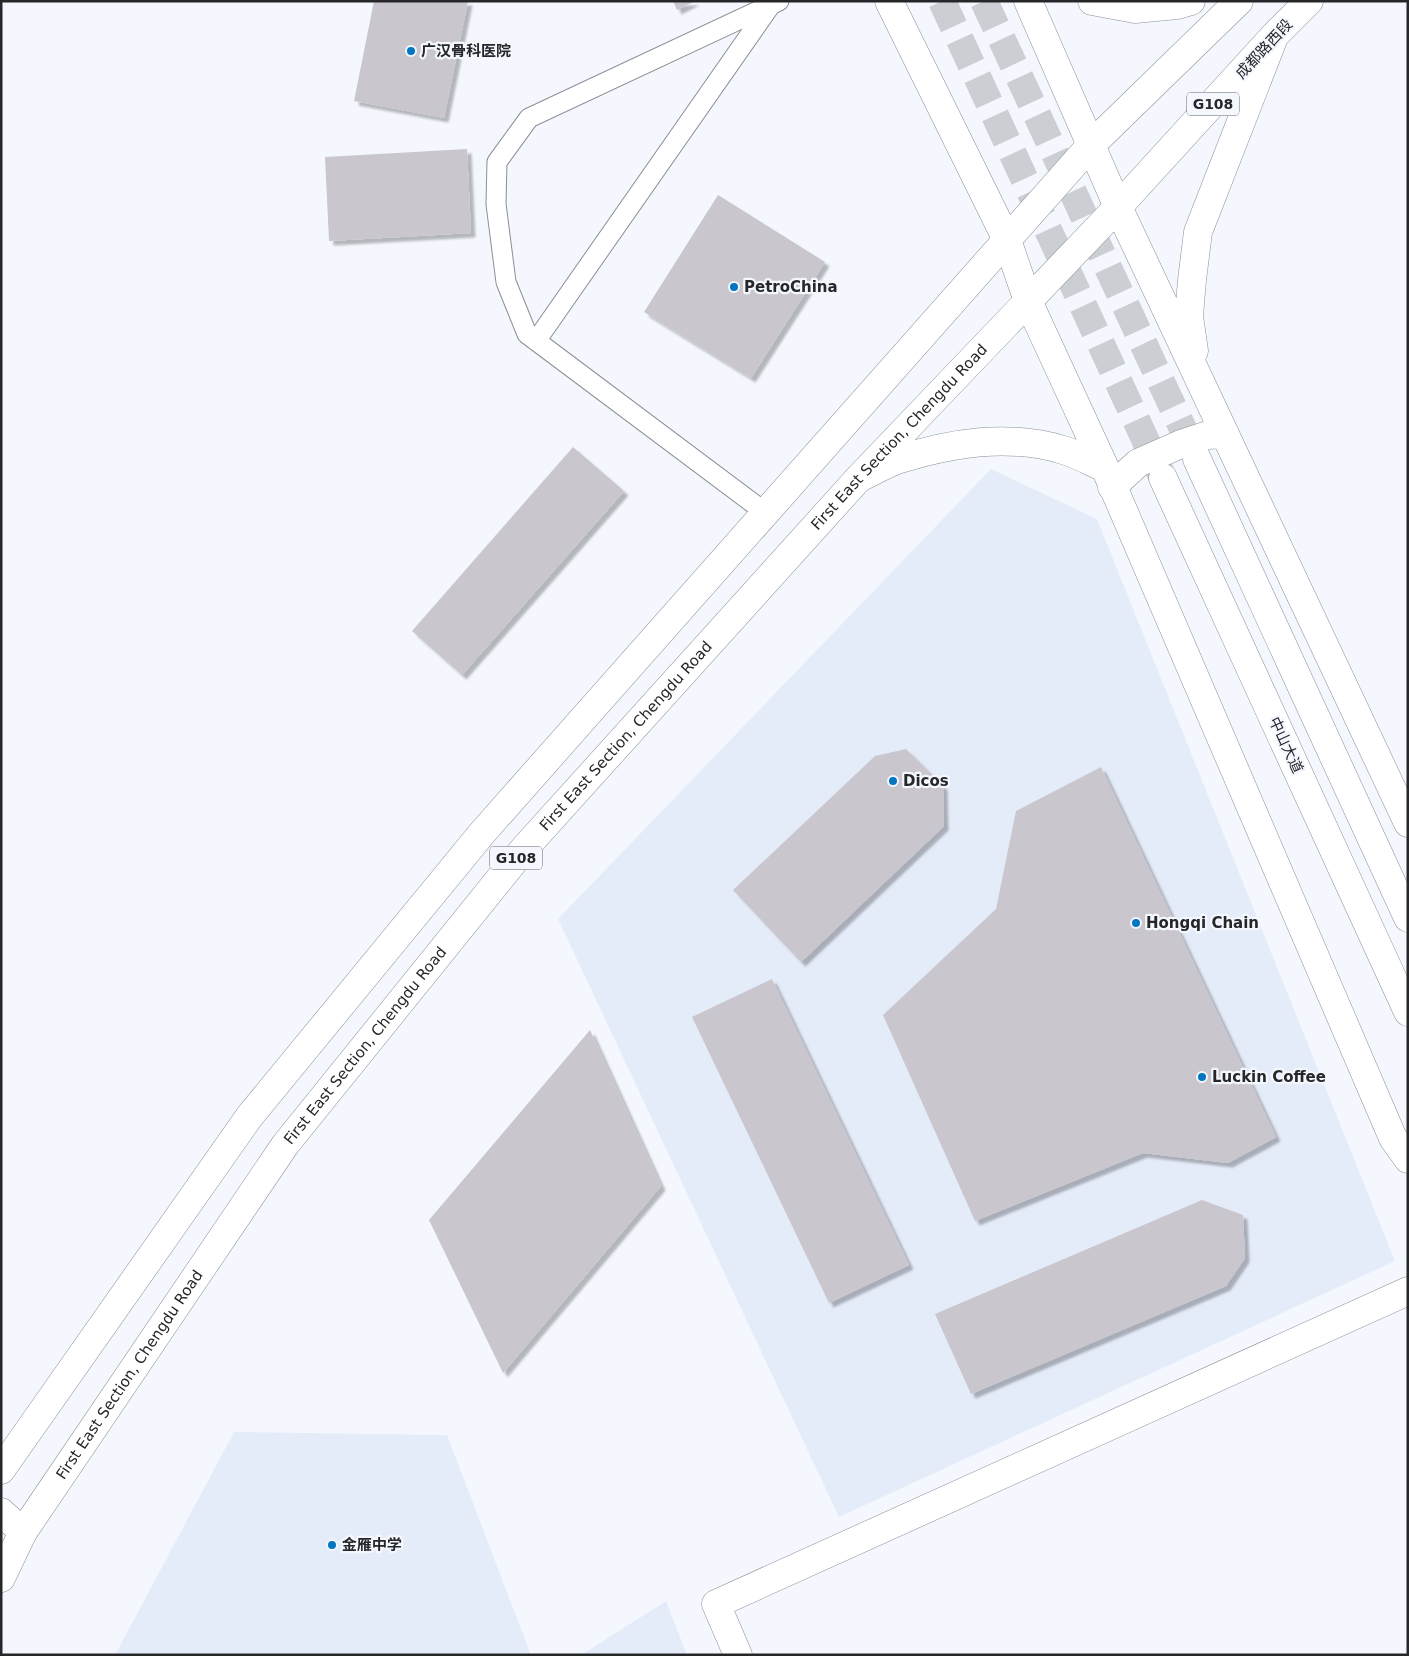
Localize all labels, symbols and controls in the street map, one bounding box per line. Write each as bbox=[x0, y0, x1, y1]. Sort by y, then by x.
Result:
street label: 成都路西段 bbox=[1232, 15, 1296, 83]
place label: 广汉骨科医院 bbox=[421, 42, 511, 60]
marker: 广汉骨科医院 bbox=[405, 45, 417, 57]
road number: G108 bbox=[1187, 92, 1239, 116]
place label: PetroChina bbox=[744, 278, 838, 296]
marker: PetroChina bbox=[728, 281, 740, 293]
street label: First East Section, Chengdu Road bbox=[807, 340, 991, 534]
street label: First East Section, Chengdu Road bbox=[536, 638, 716, 834]
street label: 中山大道 bbox=[1265, 714, 1307, 776]
place label: Dicos bbox=[903, 772, 949, 790]
marker: Dicos bbox=[887, 775, 899, 787]
road number: G108 bbox=[490, 846, 542, 870]
place label: Hongqi Chain bbox=[1146, 914, 1259, 932]
marker: Hongqi Chain bbox=[1130, 917, 1142, 929]
street label: First East Section, Chengdu Road bbox=[280, 943, 450, 1148]
place label: Luckin Coffee bbox=[1212, 1068, 1326, 1086]
marker: Luckin Coffee bbox=[1196, 1071, 1208, 1083]
street label: First East Section, Chengdu Road bbox=[52, 1267, 207, 1483]
place label: 金雁中学 bbox=[342, 1536, 402, 1554]
marker: 金雁中学 bbox=[326, 1539, 338, 1551]

